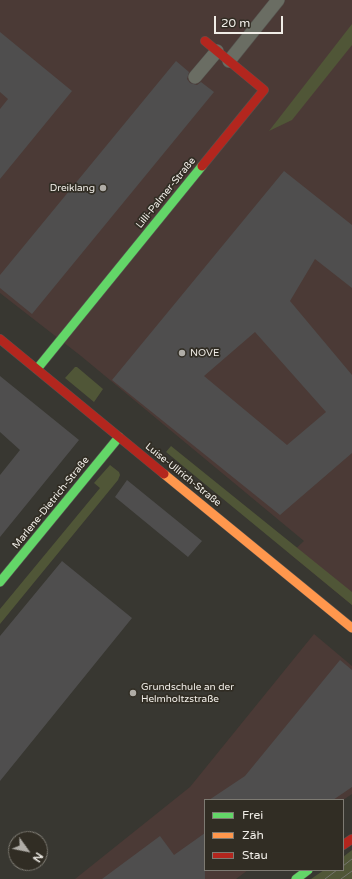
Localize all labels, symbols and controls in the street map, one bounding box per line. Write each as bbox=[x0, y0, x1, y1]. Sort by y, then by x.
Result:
scale bar bbox=[216, 8, 285, 34]
text: 20 m bbox=[221, 16, 250, 30]
street label: Lilli-Palmer-Straße bbox=[134, 155, 198, 231]
place label: Dreiklang bbox=[50, 182, 95, 194]
marker: Dreiklang bbox=[98, 183, 108, 193]
place label: NOVE bbox=[190, 347, 219, 359]
marker: NOVE bbox=[177, 348, 187, 358]
street label: Luise-Ullrich-Straße bbox=[143, 441, 223, 509]
street label: Marlene-Dietrich-Straße bbox=[10, 455, 92, 551]
place label: Grundschule an der Helmholtzstraße bbox=[141, 681, 234, 704]
marker: Grundschule an der Helmholtzstraße bbox=[128, 688, 138, 698]
legend bbox=[204, 799, 344, 871]
text: Frei bbox=[242, 808, 263, 822]
text: Zäh bbox=[242, 828, 264, 842]
north arrow bbox=[8, 831, 48, 871]
text: Stau bbox=[242, 848, 268, 862]
text: N bbox=[30, 850, 46, 865]

